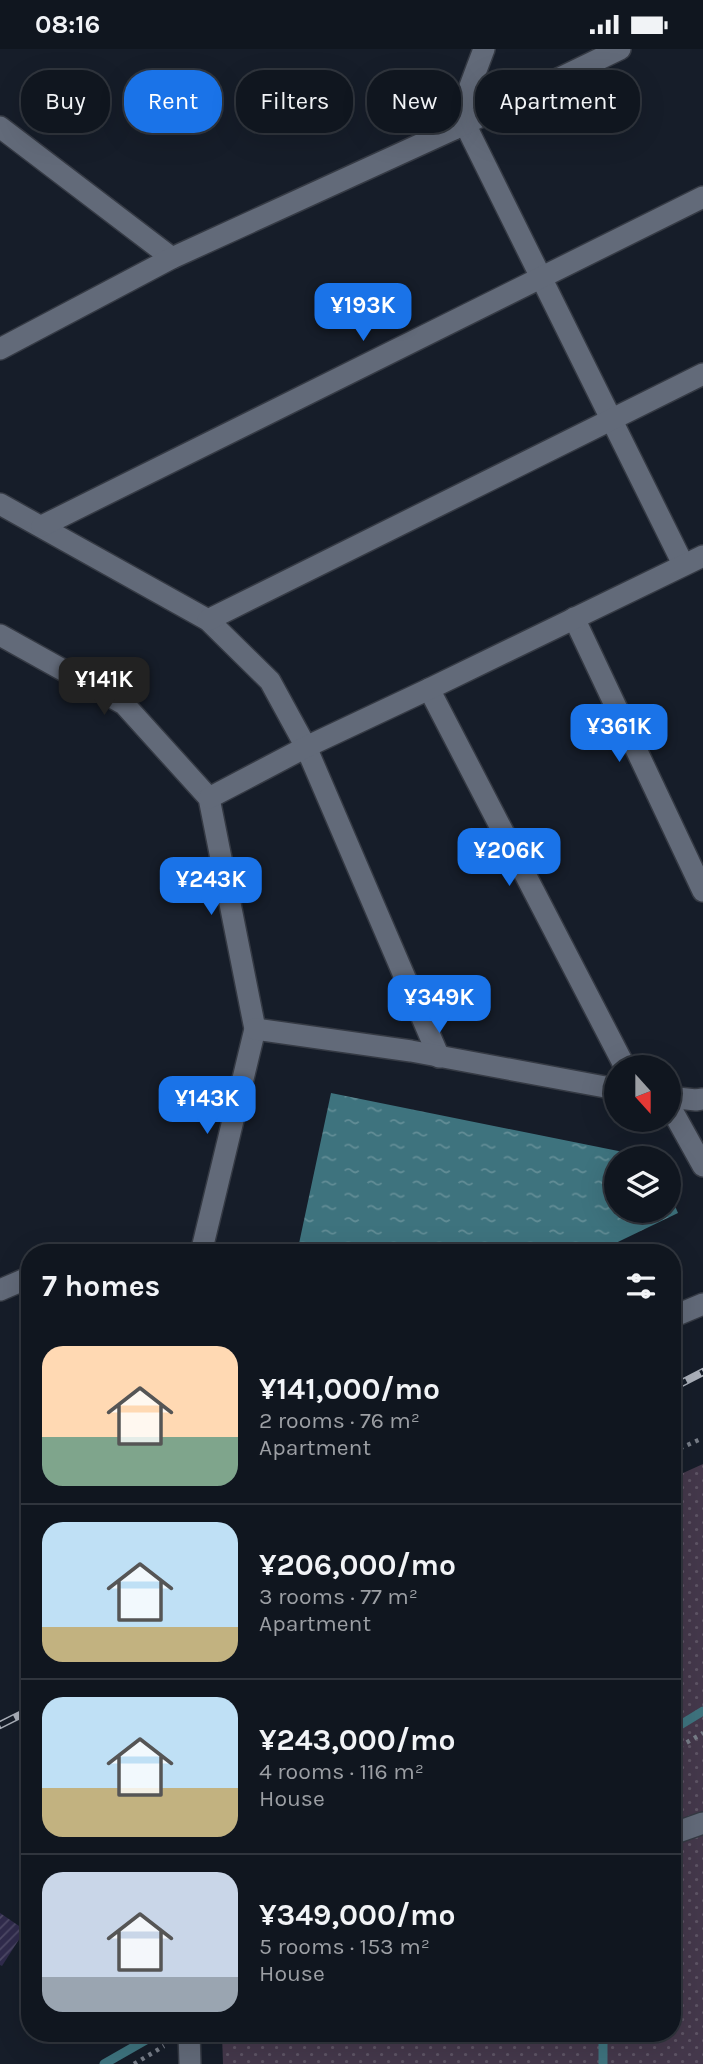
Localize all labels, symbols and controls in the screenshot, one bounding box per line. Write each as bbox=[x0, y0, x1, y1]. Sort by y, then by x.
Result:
text: 08:16 bbox=[35, 9, 100, 40]
chip: Buy bbox=[21, 70, 110, 133]
chip: Rent bbox=[124, 70, 222, 133]
chip: Filters bbox=[236, 70, 353, 133]
chip: New bbox=[367, 70, 461, 133]
chip: Apartment bbox=[475, 70, 640, 133]
pin: ¥193K bbox=[314, 283, 412, 343]
text: ¥193K bbox=[330, 292, 396, 319]
pin: ¥141K bbox=[55, 657, 153, 717]
text: ¥141K bbox=[75, 666, 133, 693]
pin: ¥361K bbox=[570, 705, 668, 764]
text: ¥361K bbox=[587, 713, 652, 740]
pin: ¥206K bbox=[460, 829, 558, 888]
text: ¥206K bbox=[474, 837, 544, 864]
pin: ¥243K bbox=[162, 857, 260, 917]
text: ¥243K bbox=[176, 866, 246, 893]
pin: ¥349K bbox=[390, 975, 488, 1035]
text: ¥349K bbox=[404, 984, 474, 1011]
north arrow bbox=[604, 1055, 681, 1132]
map controls bbox=[604, 1055, 681, 1223]
pin: ¥143K bbox=[158, 1077, 256, 1136]
text: ¥143K bbox=[175, 1085, 239, 1112]
button: layers bbox=[604, 1146, 681, 1223]
icon: filters bbox=[622, 1267, 660, 1305]
text: 7 homes bbox=[42, 1268, 160, 1304]
text: ¥141,000/mo bbox=[259, 1371, 440, 1407]
icon: home bbox=[98, 1374, 182, 1458]
text: 2 rooms · 76 m² bbox=[259, 1407, 420, 1434]
text: Apartment bbox=[259, 1434, 371, 1461]
text: ¥206,000/mo bbox=[259, 1547, 456, 1583]
icon: home bbox=[98, 1550, 182, 1634]
text: 3 rooms · 77 m² bbox=[259, 1583, 418, 1610]
text: Apartment bbox=[259, 1610, 371, 1637]
text: ¥243,000/mo bbox=[259, 1722, 455, 1758]
icon: home bbox=[98, 1725, 182, 1809]
text: 4 rooms · 116 m² bbox=[259, 1758, 424, 1785]
text: House bbox=[259, 1785, 325, 1812]
text: ¥349,000/mo bbox=[259, 1897, 456, 1933]
icon: home bbox=[98, 1900, 182, 1984]
text: 5 rooms · 153 m² bbox=[259, 1933, 430, 1960]
text: House bbox=[259, 1960, 325, 1987]

